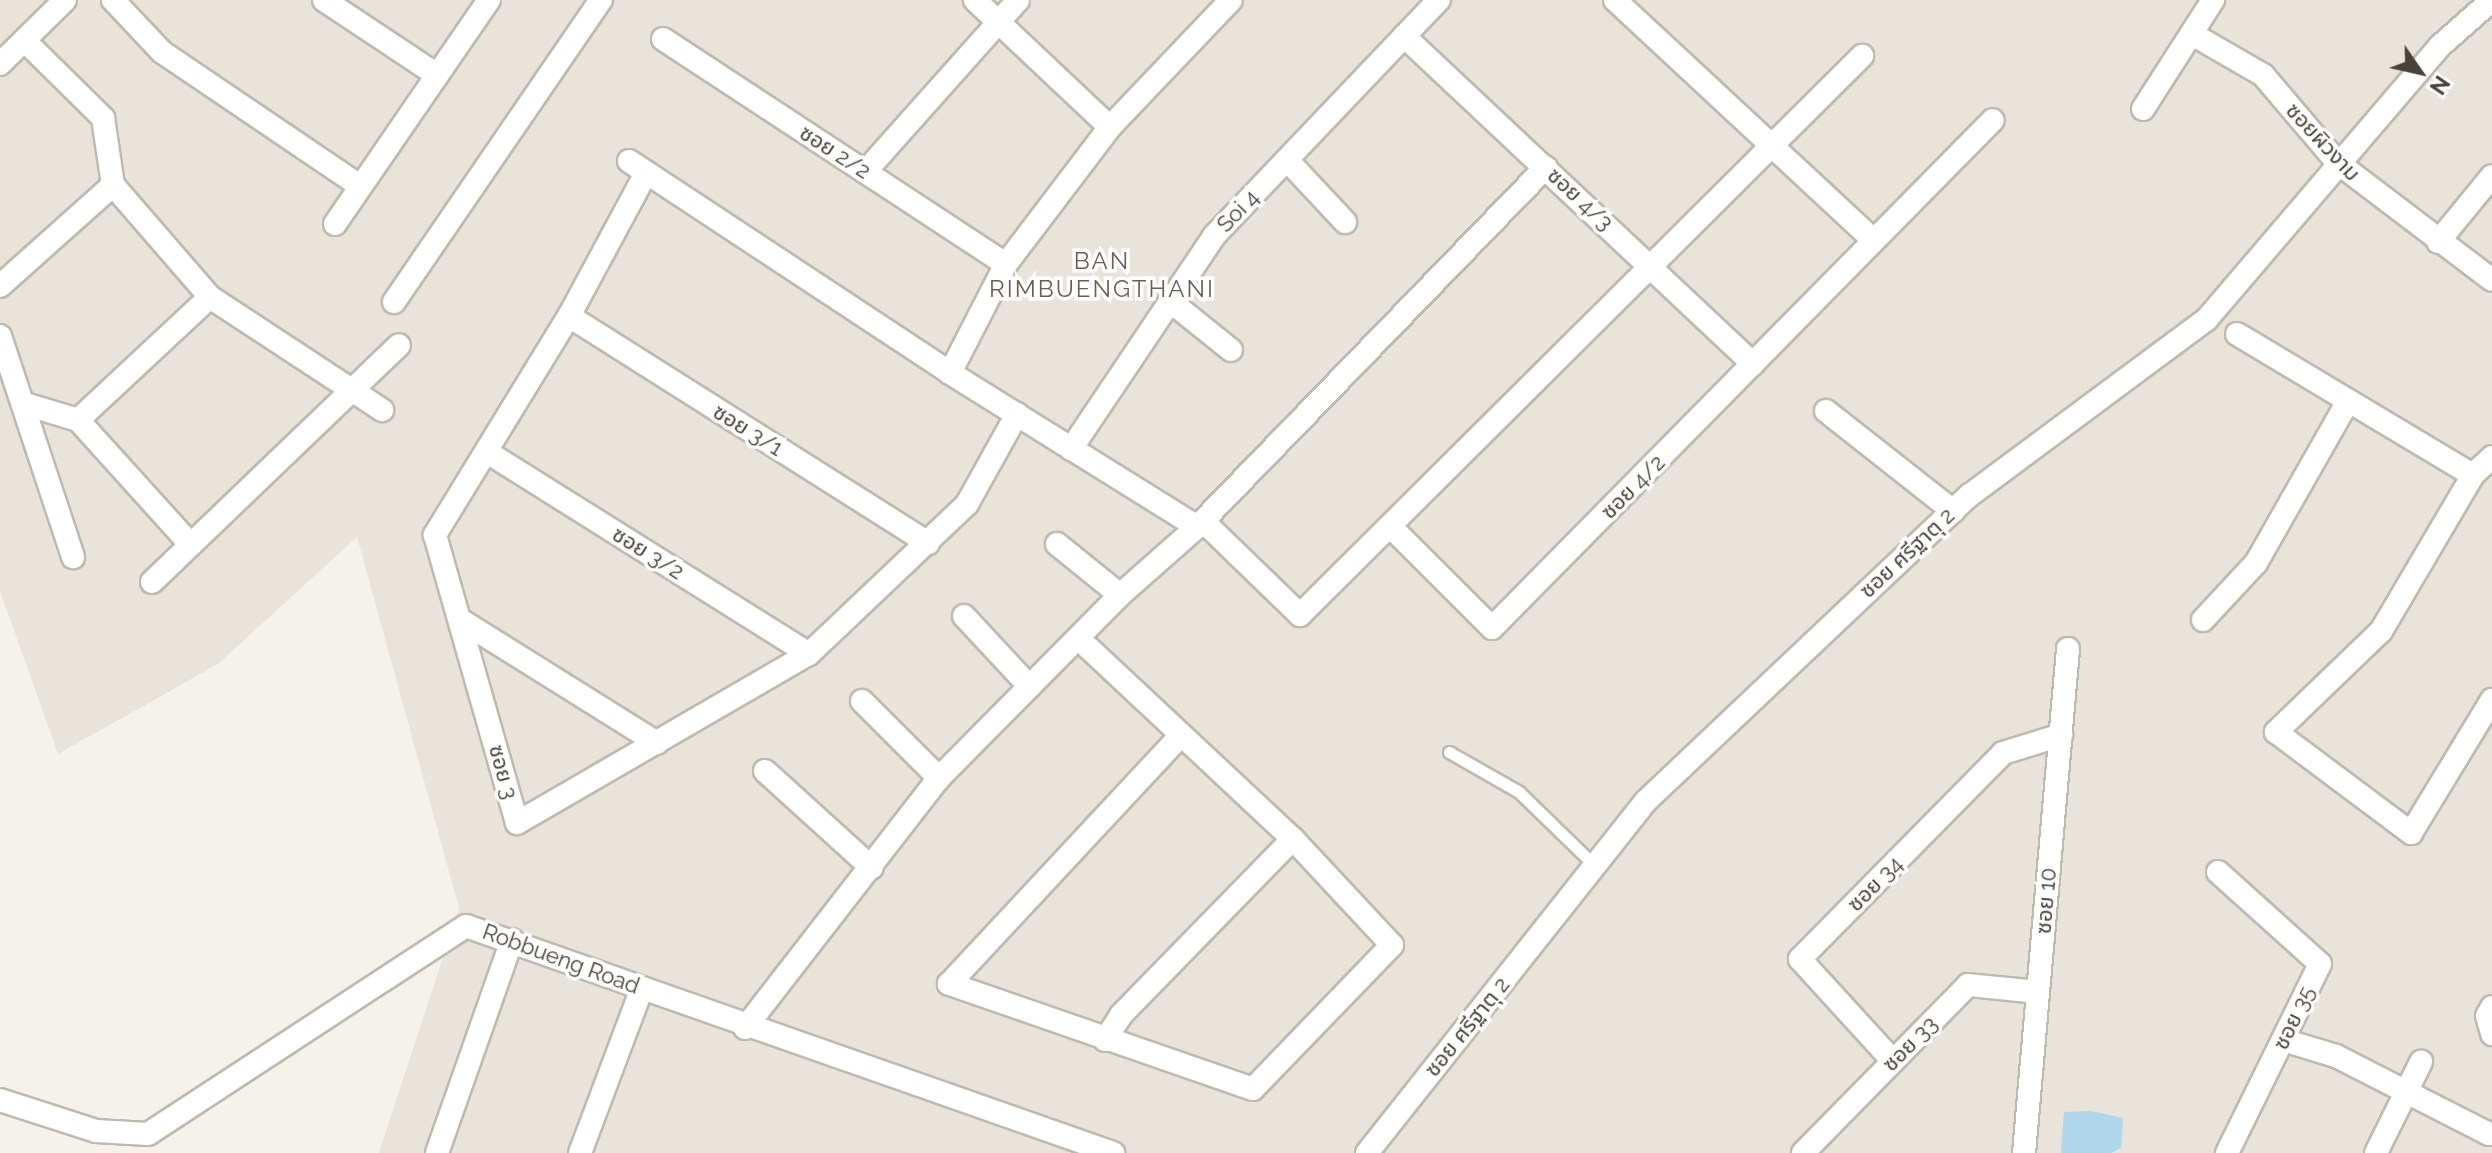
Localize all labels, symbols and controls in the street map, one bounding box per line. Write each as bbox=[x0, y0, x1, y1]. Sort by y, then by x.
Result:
north arrow bbox=[2380, 32, 2460, 112]
text: N bbox=[2424, 71, 2455, 100]
street label: ซอยผิวงาม bbox=[2280, 97, 2366, 187]
street label: ซอย 2/2 bbox=[795, 119, 875, 185]
street label: ซอย 4/3 bbox=[1542, 162, 1618, 236]
street label: Soi 4 bbox=[1212, 184, 1264, 238]
district label: BAN RIMBUENGTHANI bbox=[989, 247, 1215, 303]
street label: ซอย 3/1 bbox=[708, 398, 788, 462]
street label: ซอย 4/2 bbox=[1595, 449, 1671, 525]
street label: ซอย ศรีฐาตุ 2 bbox=[1854, 502, 1960, 604]
street label: ซอย 3/2 bbox=[607, 521, 689, 585]
street label: ซอย 3 bbox=[483, 742, 523, 802]
street label: ซอย 34 bbox=[1842, 851, 1908, 917]
street label: ซอย 10 bbox=[2030, 867, 2062, 935]
street label: Robbueng Road bbox=[479, 918, 643, 1000]
street label: ซอย ศรีฐาตุ 2 bbox=[1419, 972, 1515, 1082]
street label: ซอย 35 bbox=[2267, 982, 2321, 1054]
street label: ซอย 33 bbox=[1877, 1011, 1943, 1077]

